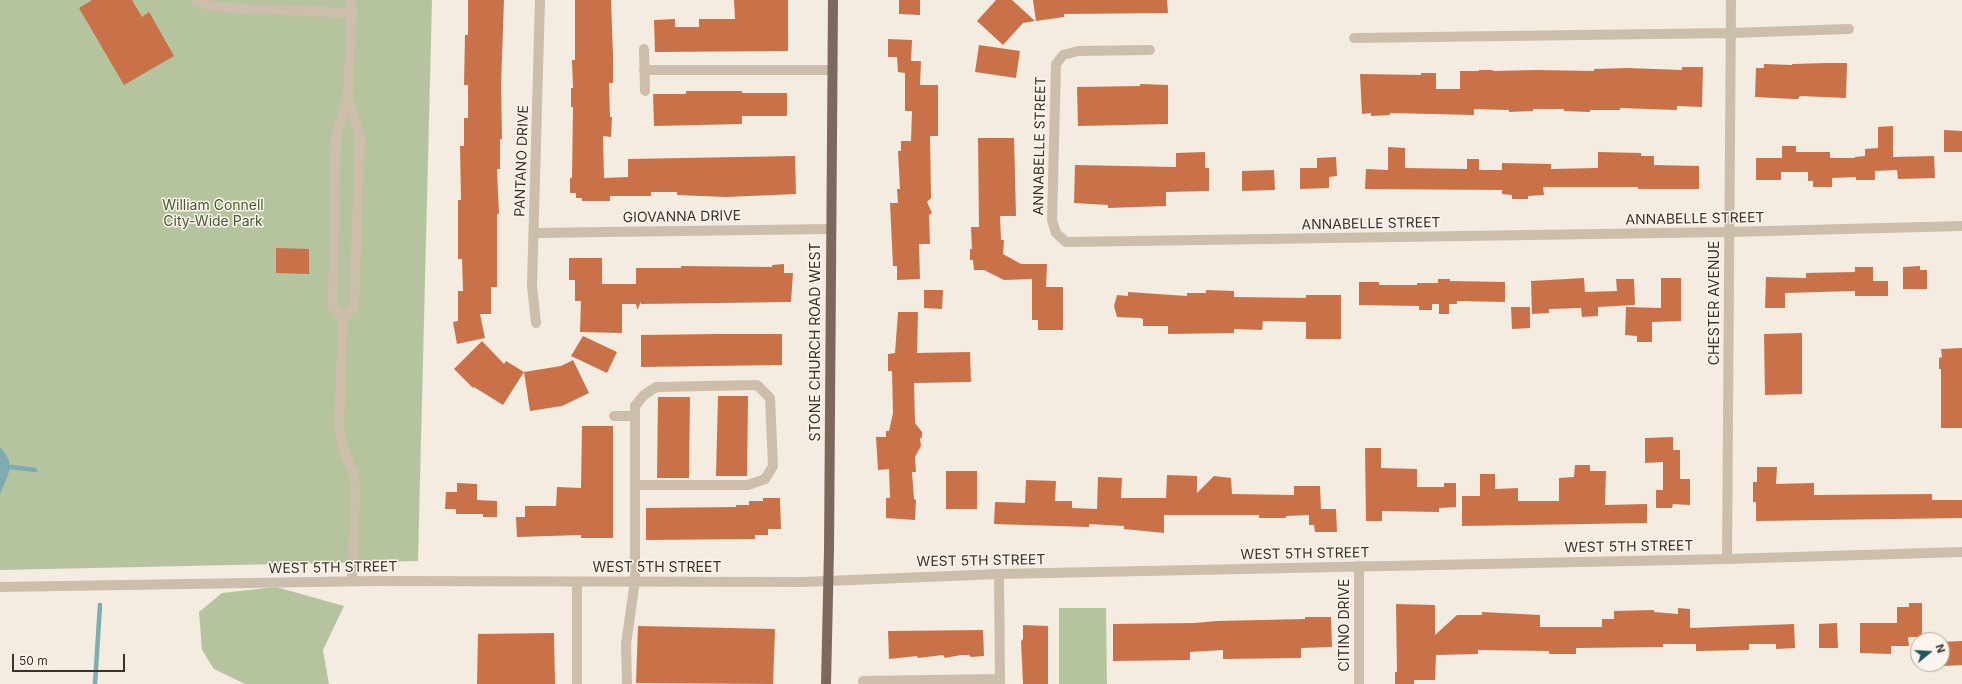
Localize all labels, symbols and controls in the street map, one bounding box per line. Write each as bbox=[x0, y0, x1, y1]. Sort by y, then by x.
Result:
street label: ANNABELLE STREET bbox=[1030, 76, 1050, 216]
street label: PANTANO DRIVE bbox=[512, 105, 532, 217]
park label: William Connell City-Wide Park bbox=[162, 198, 264, 230]
street label: GIOVANNA DRIVE bbox=[623, 208, 741, 226]
street label: ANNABELLE STREET bbox=[1625, 209, 1765, 229]
street label: ANNABELLE STREET bbox=[1301, 214, 1441, 234]
street label: CHESTER AVENUE bbox=[1707, 241, 1723, 365]
street label: STONE CHURCH ROAD WEST bbox=[808, 242, 824, 442]
street label: WEST 5TH STREET bbox=[1564, 537, 1694, 557]
street label: WEST 5TH STREET bbox=[1240, 544, 1370, 564]
street label: WEST 5TH STREET bbox=[916, 551, 1046, 571]
street label: WEST 5TH STREET bbox=[268, 558, 398, 578]
street label: WEST 5TH STREET bbox=[593, 560, 721, 576]
street label: CITINO DRIVE bbox=[1337, 579, 1353, 671]
north arrow bbox=[1910, 632, 1950, 672]
text: N bbox=[1933, 642, 1948, 655]
scale bar bbox=[14, 646, 127, 672]
text: 50 m bbox=[19, 653, 48, 668]

